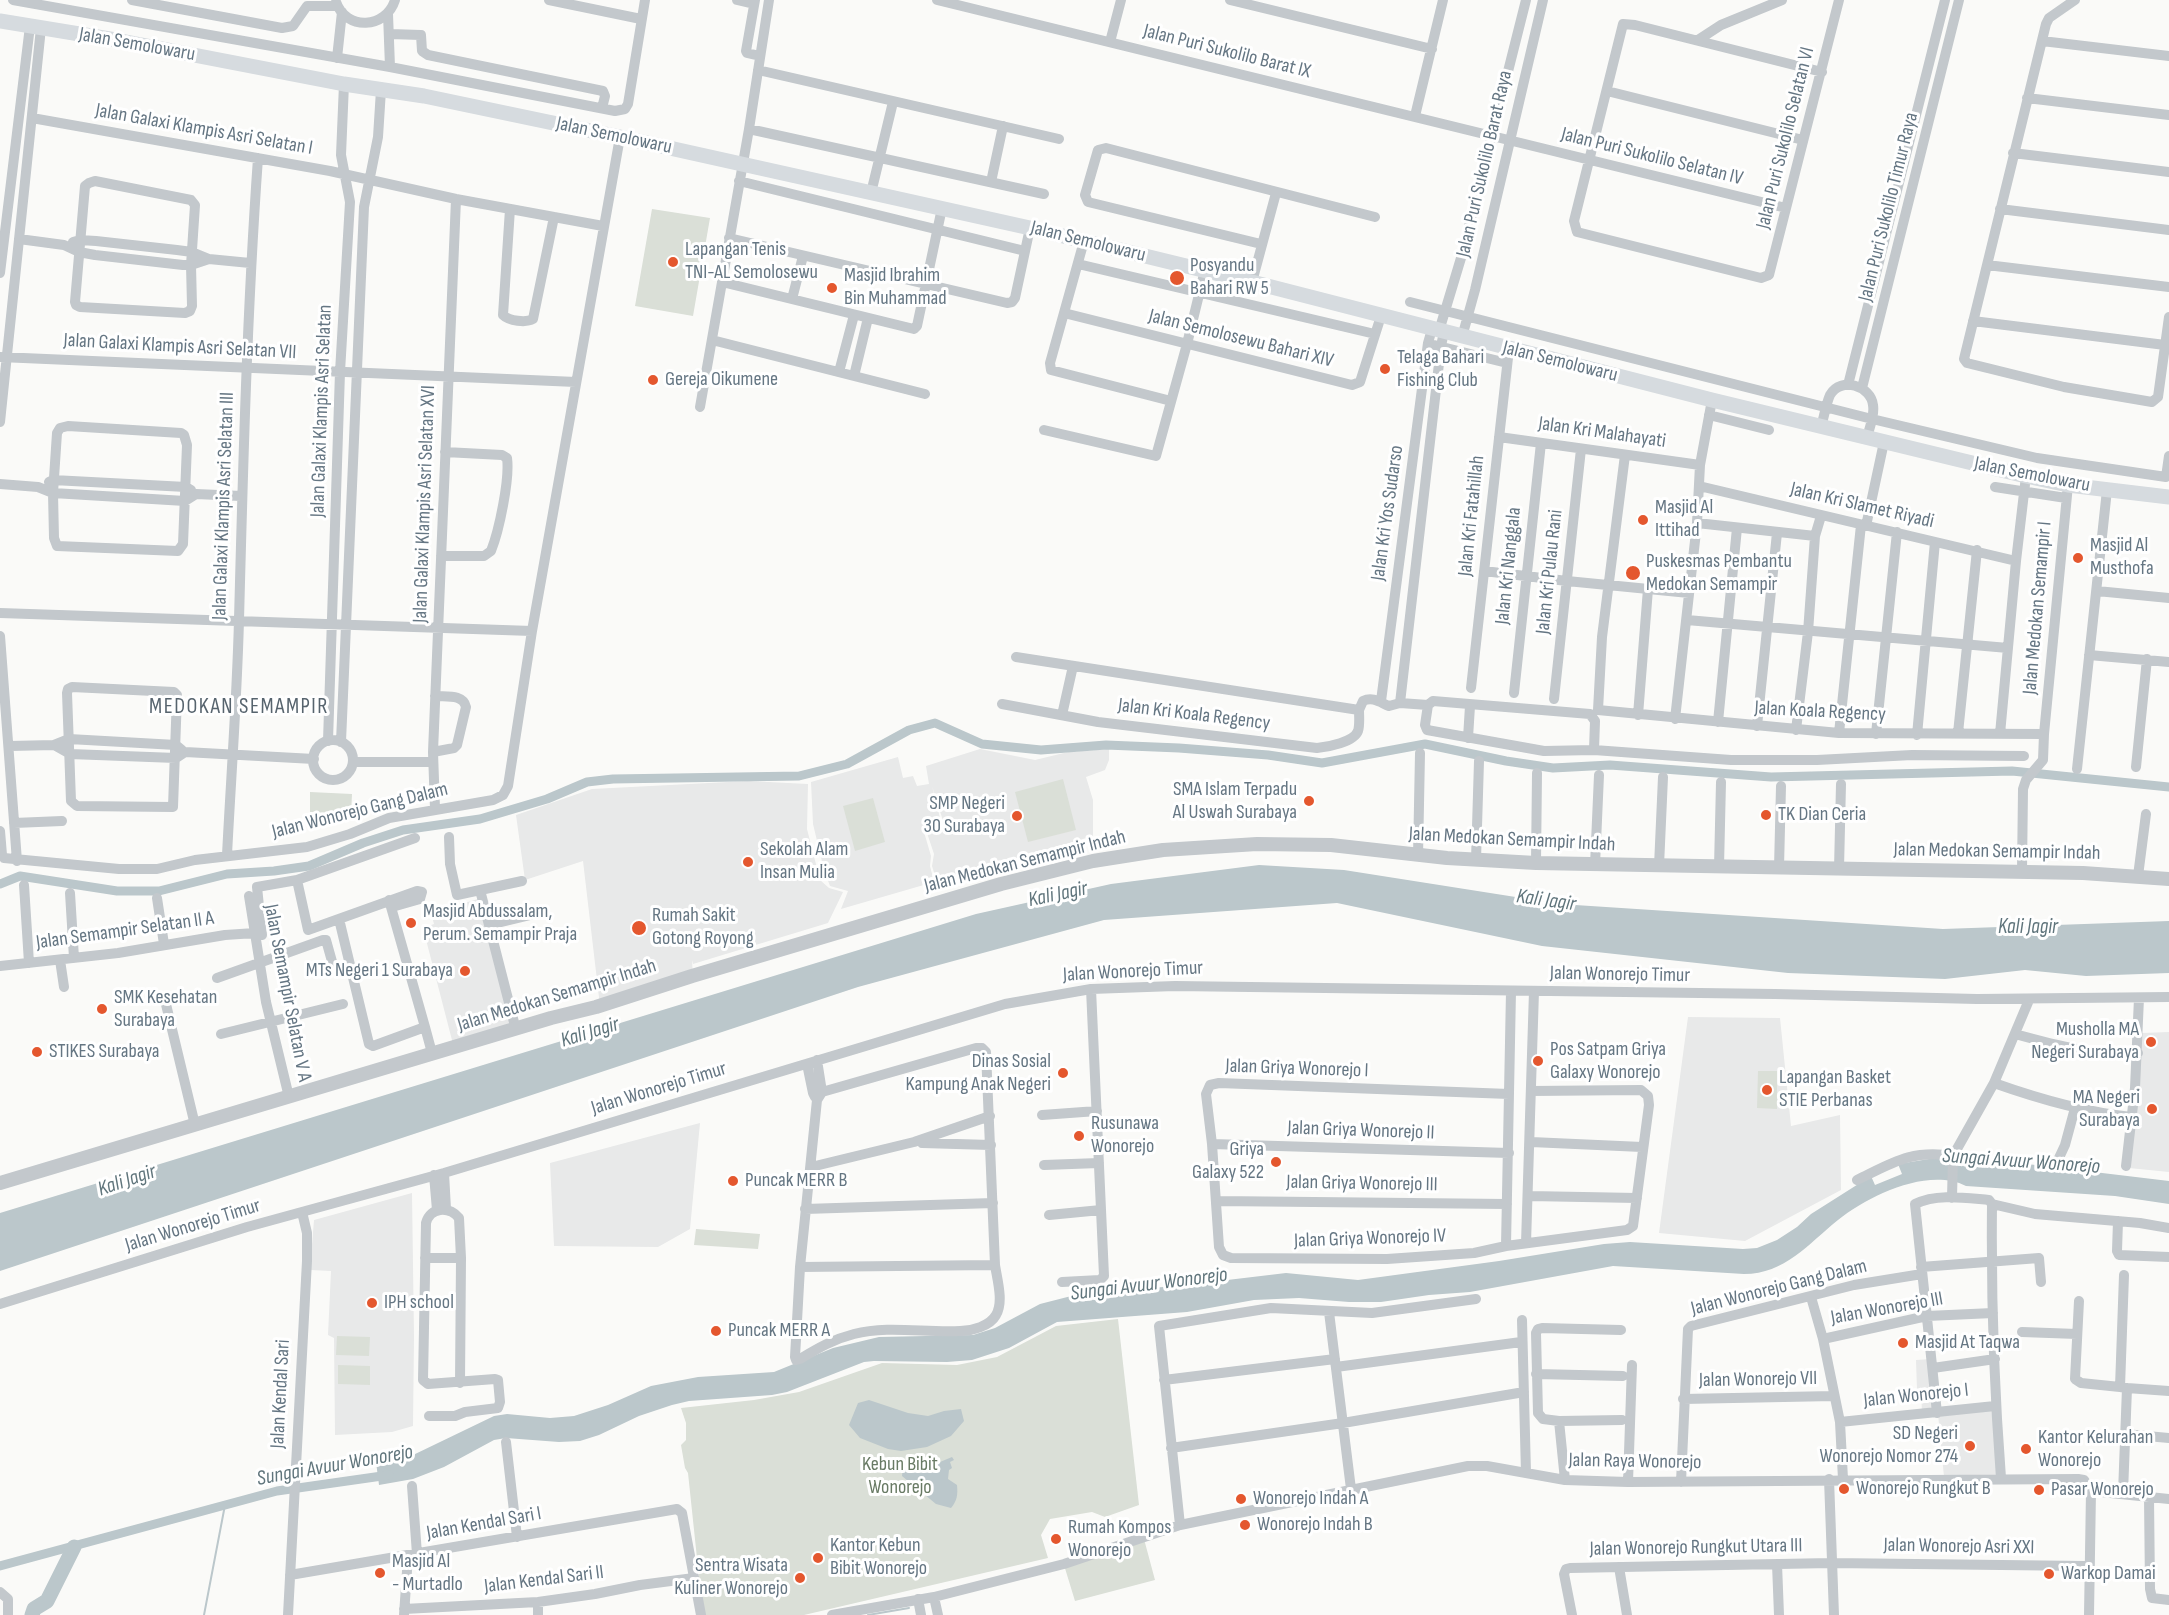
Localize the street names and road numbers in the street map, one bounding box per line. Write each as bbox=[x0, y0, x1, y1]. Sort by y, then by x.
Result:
street label: Jalan Puri Sukolilo Barat IX bbox=[1141, 20, 1313, 84]
street label: Jalan Semolowaru bbox=[77, 23, 197, 67]
street label: Jalan Puri Sukolilo Selatan VI bbox=[1752, 45, 1820, 231]
street label: Jalan Puri Sukolilo Barat Raya bbox=[1452, 68, 1518, 260]
street label: Jalan Galaxi Klampis Asri Selatan I bbox=[94, 99, 314, 161]
street label: Jalan Puri Sukolilo Timur Raya bbox=[1854, 110, 1924, 304]
street label: Jalan Semolowaru bbox=[554, 112, 674, 160]
street label: Jalan Puri Sukolilo Selatan IV bbox=[1559, 123, 1745, 191]
street label: Jalan Semolowaru bbox=[1028, 216, 1148, 268]
street label: Jalan Galaxi Klampis Asri Selatan bbox=[306, 304, 338, 518]
street label: Jalan Semolosewu Bahari XIV bbox=[1146, 304, 1336, 374]
street label: Jalan Galaxi Klampis Asri Selatan VII bbox=[63, 329, 297, 365]
street label: Jalan Semolowaru bbox=[1500, 336, 1620, 388]
street label: Jalan Galaxi Klampis Asri Selatan XVI bbox=[409, 385, 441, 623]
street label: Jalan Galaxi Klampis Asri Selatan III bbox=[208, 392, 240, 620]
street label: Jalan Kri Malahayati bbox=[1537, 412, 1667, 454]
street label: Jalan Kri Yos Sudarso bbox=[1367, 444, 1409, 582]
street label: Jalan Semolowaru bbox=[1972, 452, 2092, 498]
street label: Jalan Kri Fatahillah bbox=[1454, 455, 1490, 577]
street label: Jalan Kri Slamet Riyadi bbox=[1788, 478, 1936, 534]
street label: Jalan Kri Nanggala bbox=[1491, 506, 1527, 626]
street label: Jalan Kri Pulau Rani bbox=[1532, 508, 1568, 636]
street label: Jalan Medokan Semampir I bbox=[2018, 521, 2058, 695]
street label: Jalan Kri Koala Regency bbox=[1117, 694, 1271, 736]
street label: Jalan Koala Regency bbox=[1754, 697, 1886, 727]
street label: Jalan Wonorejo Gang Dalam bbox=[270, 778, 450, 844]
street label: Jalan Medokan Semampir Indah bbox=[1408, 823, 1616, 857]
street label: Jalan Medokan Semampir Indah bbox=[922, 825, 1128, 899]
street label: Jalan Medokan Semampir Indah bbox=[1893, 838, 2101, 866]
street label: Jalan Semampir Selatan V A bbox=[258, 902, 316, 1084]
street label: Jalan Semampir Selatan II A bbox=[35, 907, 215, 955]
street label: Jalan Medokan Semampir Indah bbox=[455, 954, 659, 1038]
street label: Jalan Wonorejo Timur bbox=[1062, 956, 1204, 988]
street label: Jalan Wonorejo Timur bbox=[1550, 962, 1690, 988]
street label: Jalan Griya Wonorejo I bbox=[1225, 1055, 1369, 1083]
street label: Jalan Wonorejo Timur bbox=[589, 1057, 729, 1121]
street label: Jalan Griya Wonorejo II bbox=[1287, 1116, 1435, 1146]
street label: Jalan Griya Wonorejo III bbox=[1286, 1171, 1438, 1197]
street label: Jalan Wonorejo Timur bbox=[123, 1194, 263, 1258]
street label: Jalan Griya Wonorejo IV bbox=[1294, 1224, 1446, 1254]
street label: Jalan Wonorejo Gang Dalam bbox=[1689, 1255, 1869, 1321]
street label: Jalan Wonorejo III bbox=[1829, 1287, 1945, 1331]
street label: Jalan Kendal Sari bbox=[266, 1339, 296, 1449]
street label: Jalan Wonorejo VII bbox=[1699, 1367, 1817, 1393]
street label: Jalan Wonorejo I bbox=[1862, 1379, 1970, 1413]
street label: Jalan Raya Wonorejo bbox=[1568, 1449, 1702, 1475]
street label: Jalan Kendal Sari I bbox=[425, 1502, 543, 1546]
street label: Jalan Wonorejo Rungkut Utara III bbox=[1589, 1534, 1803, 1562]
street label: Jalan Wonorejo Asri XXI bbox=[1883, 1534, 2035, 1560]
street label: Jalan Kendal Sari II bbox=[483, 1561, 605, 1599]

